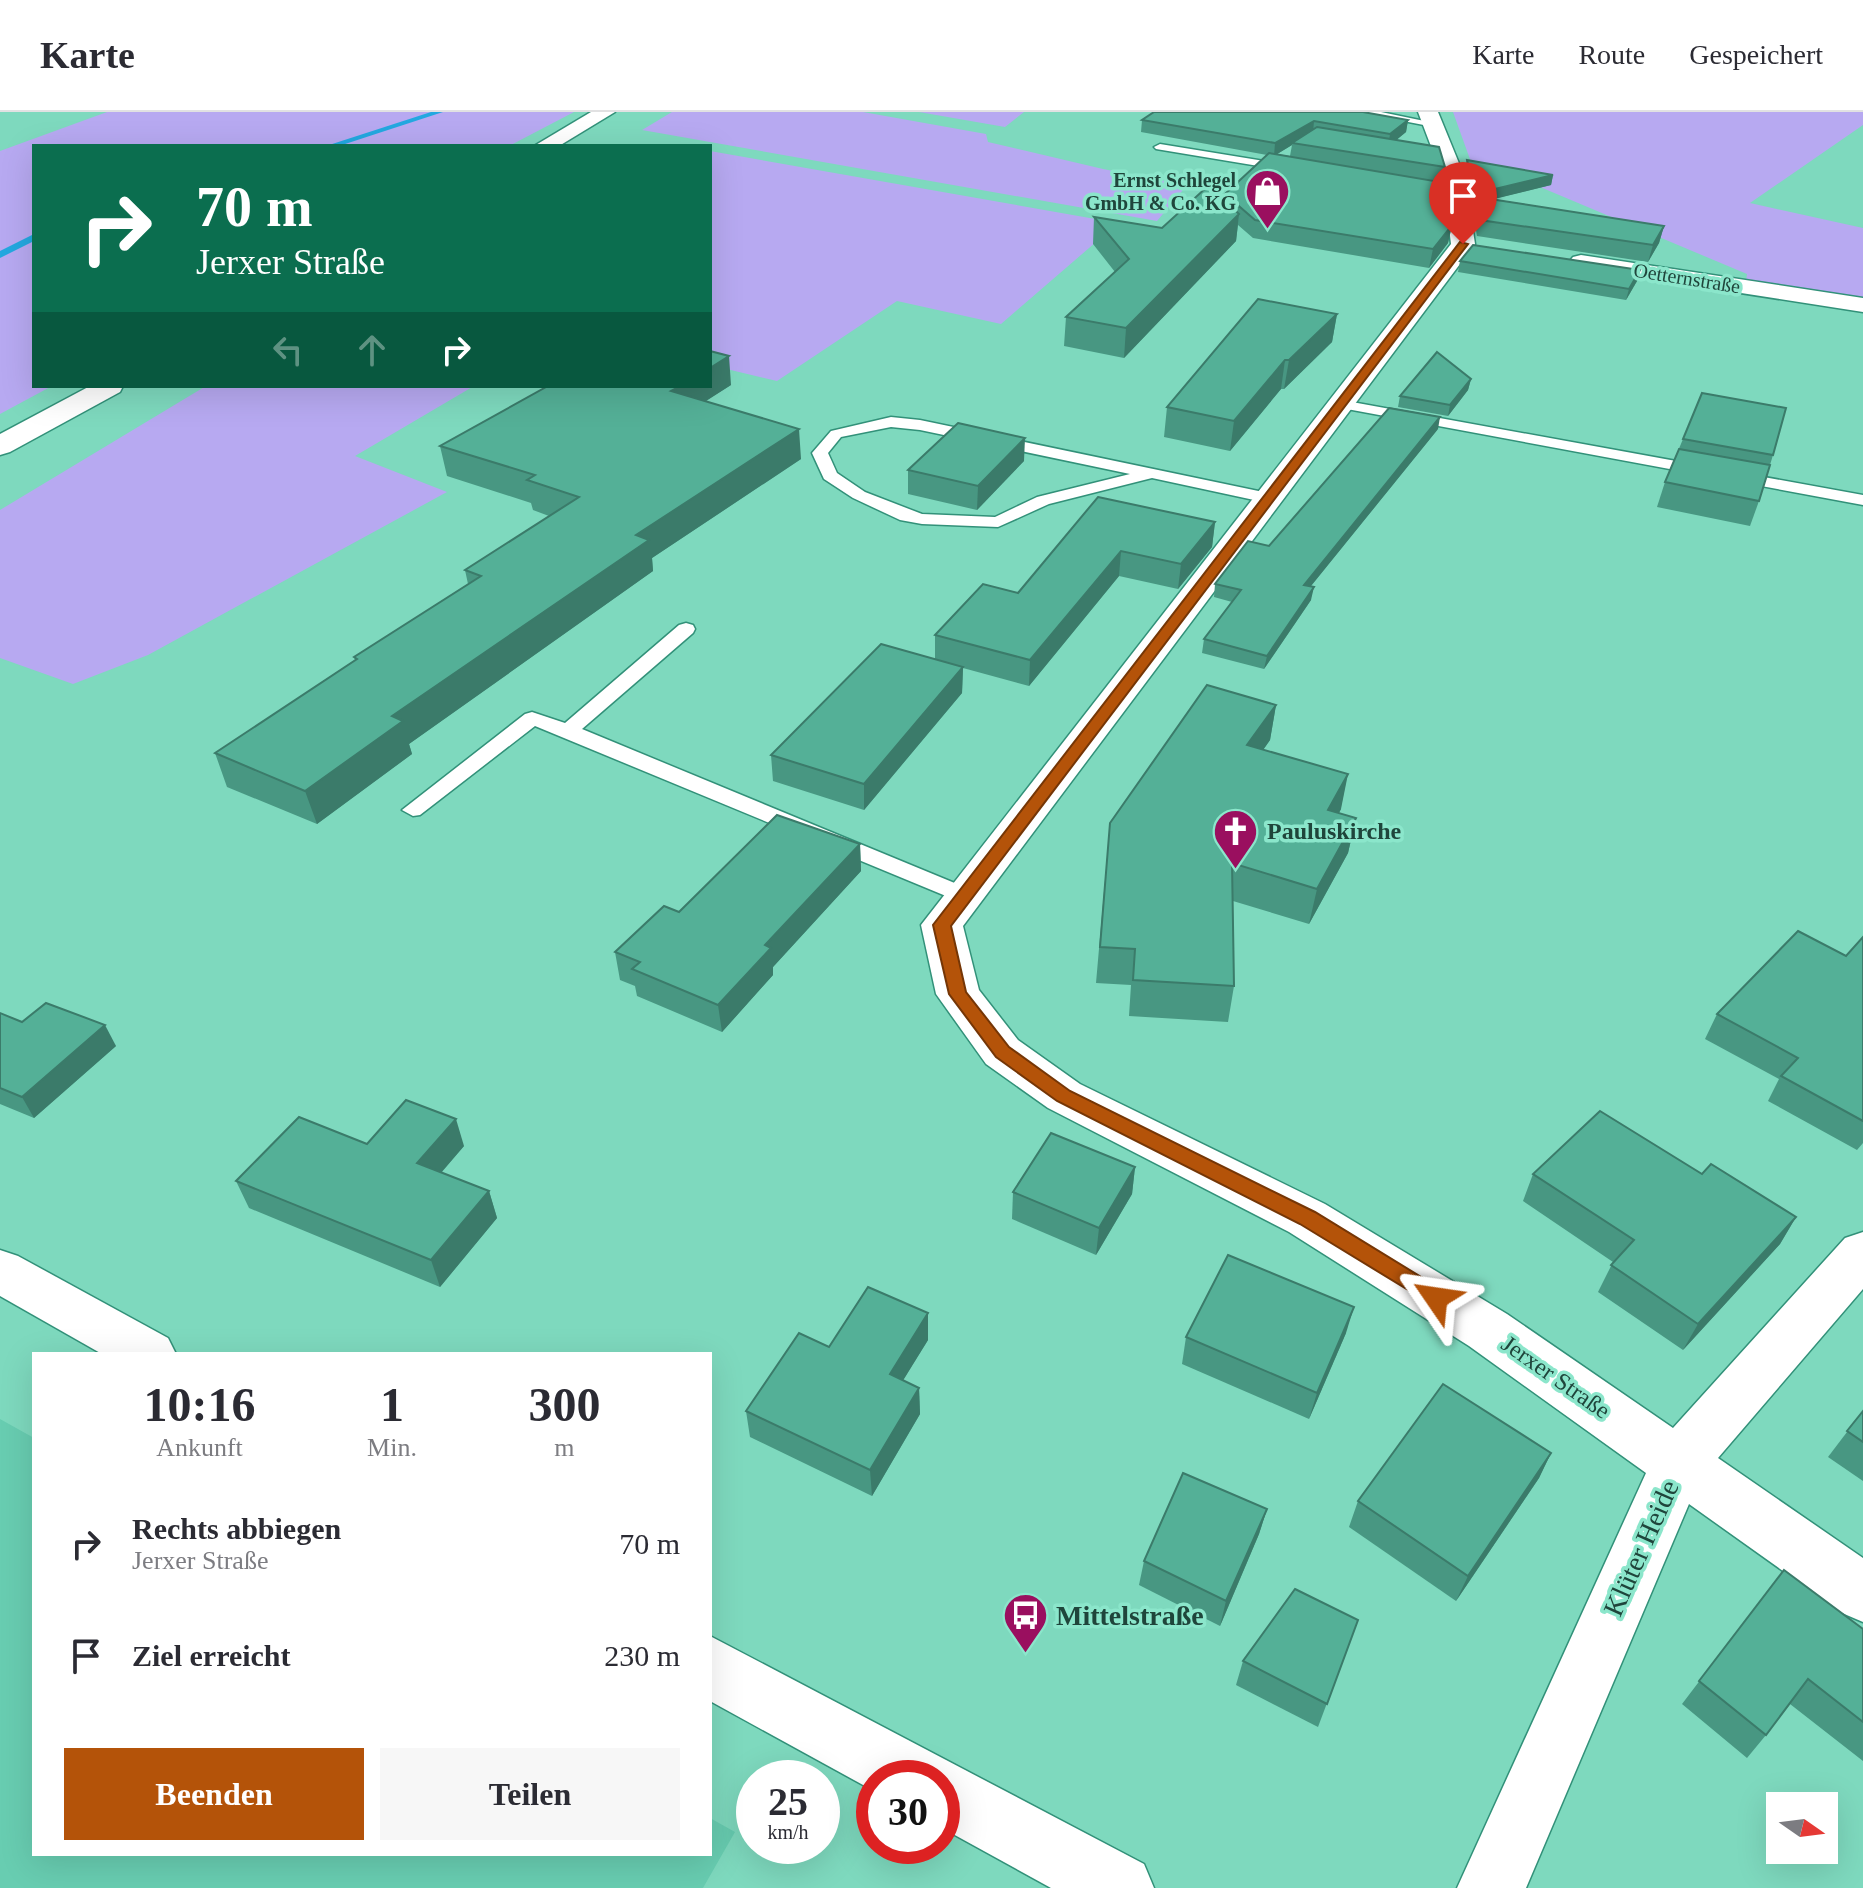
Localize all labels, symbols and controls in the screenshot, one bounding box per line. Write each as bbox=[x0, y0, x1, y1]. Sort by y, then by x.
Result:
text: Karte bbox=[40, 34, 135, 76]
text: Karte bbox=[1472, 39, 1534, 70]
text: Route bbox=[1578, 39, 1645, 70]
text: Gespeichert bbox=[1689, 39, 1823, 70]
pin bbox=[1429, 162, 1497, 244]
shop icon: Ernst Schlegel GmbH & Co. KG bbox=[1243, 167, 1291, 230]
place label: Ernst Schlegel GmbH & Co. KG bbox=[1085, 169, 1236, 214]
icon: arrive bbox=[1441, 174, 1485, 218]
icon: right bbox=[64, 176, 168, 280]
text: 70 m bbox=[196, 176, 313, 238]
text: Jerxer Straße bbox=[196, 242, 385, 282]
street label: Oetternstraße bbox=[1632, 259, 1742, 297]
icon: left bbox=[266, 328, 310, 372]
icon: ahead bbox=[350, 328, 394, 372]
icon: right bbox=[434, 328, 478, 372]
church icon: Pauluskirche bbox=[1212, 807, 1260, 870]
place label: Pauluskirche bbox=[1267, 818, 1402, 844]
position arrow bbox=[1394, 1256, 1478, 1340]
street label: Jerxer Straße bbox=[1497, 1330, 1615, 1424]
text: 10:16 bbox=[144, 1378, 256, 1431]
text: 1 bbox=[380, 1378, 404, 1431]
text: 300 bbox=[528, 1378, 600, 1431]
text: Ankunft bbox=[156, 1433, 243, 1462]
text: Min. bbox=[367, 1433, 417, 1462]
text: m bbox=[554, 1433, 575, 1462]
street label: Klüter Heide bbox=[1597, 1475, 1685, 1621]
text: Rechts abbiegen bbox=[132, 1512, 341, 1545]
icon: right bbox=[64, 1522, 108, 1566]
text: 70 m bbox=[619, 1527, 680, 1560]
text: Jerxer Straße bbox=[132, 1546, 268, 1575]
bus stop icon: Mittelstraße bbox=[1001, 1591, 1049, 1654]
place label: Mittelstraße bbox=[1056, 1600, 1204, 1631]
icon: arrive bbox=[64, 1634, 108, 1678]
text: Ziel erreicht bbox=[132, 1639, 291, 1672]
text: 230 m bbox=[604, 1639, 680, 1672]
button: Beenden bbox=[64, 1748, 364, 1840]
button: Teilen bbox=[380, 1748, 680, 1840]
speed limit sign: 30 bbox=[856, 1760, 960, 1864]
text: 25 bbox=[768, 1779, 808, 1824]
north arrow bbox=[1766, 1792, 1838, 1864]
map controls bbox=[1766, 1792, 1838, 1864]
text: km/h bbox=[767, 1821, 809, 1843]

